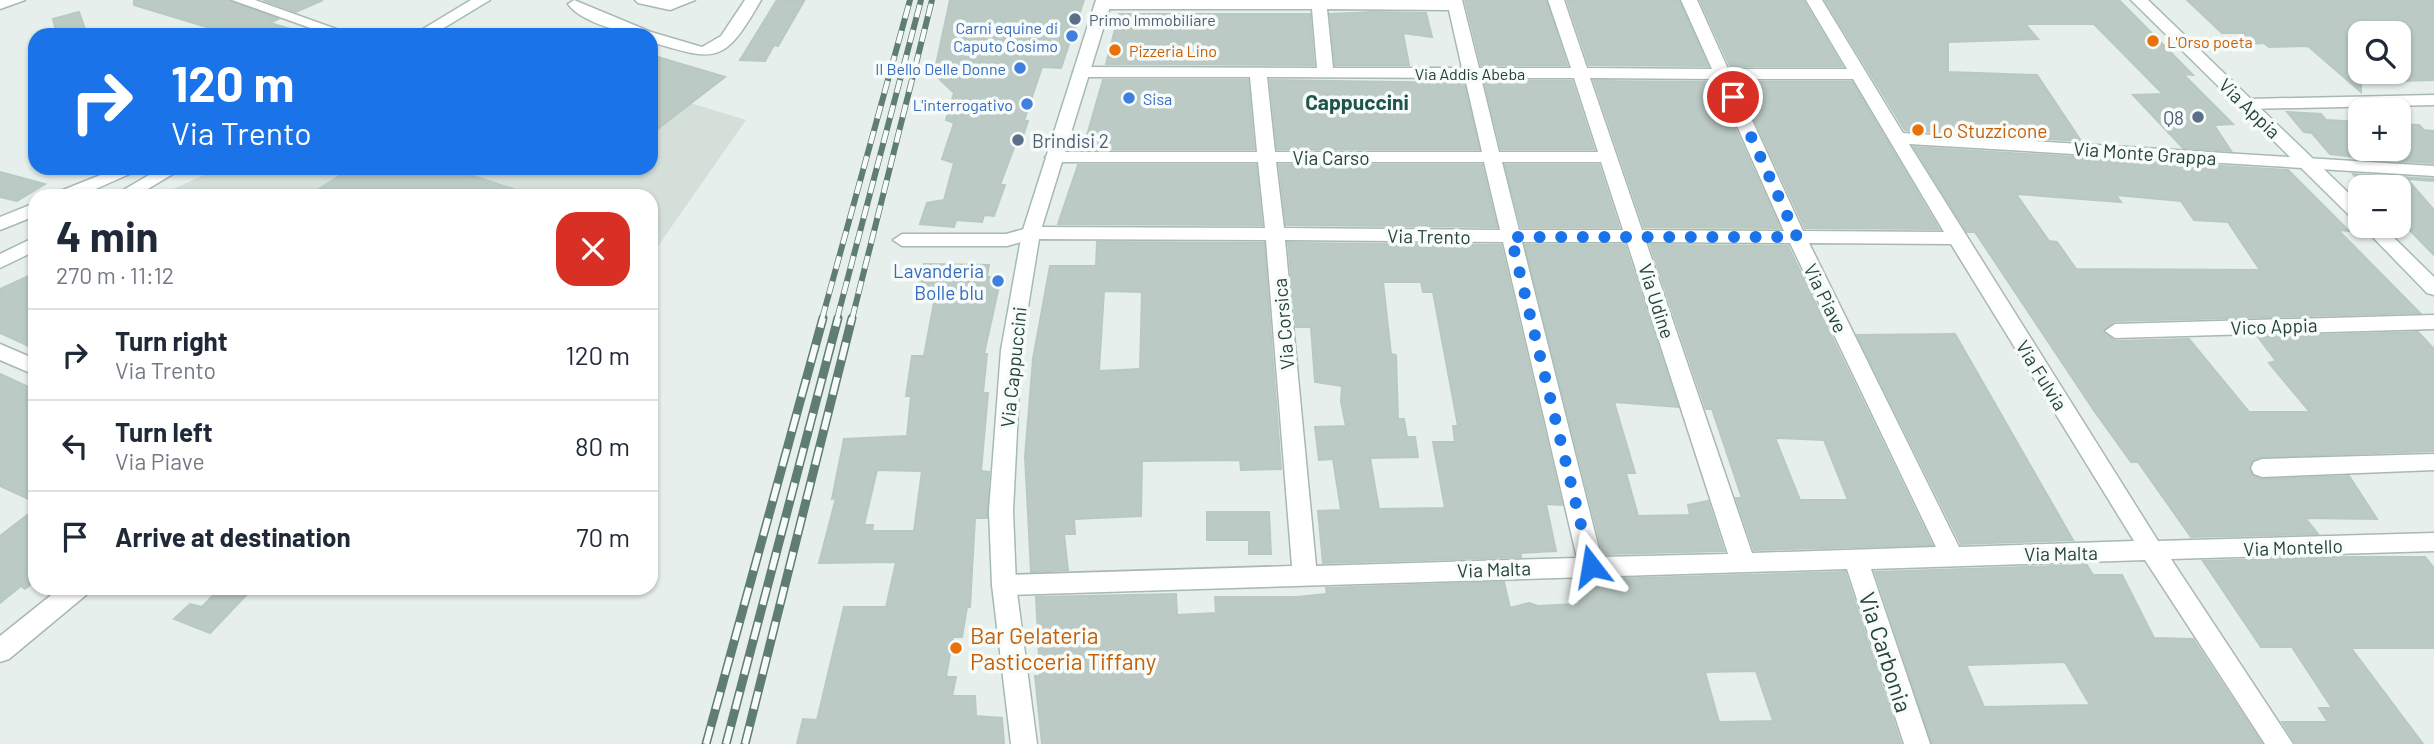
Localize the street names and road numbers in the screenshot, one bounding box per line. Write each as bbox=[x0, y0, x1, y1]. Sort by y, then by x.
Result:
street label: Via Addis Abeba bbox=[1415, 64, 1525, 83]
street label: Via Appia bbox=[2214, 73, 2286, 143]
street label: Via Monte Grappa bbox=[2073, 137, 2217, 169]
street label: Via Carso bbox=[1292, 146, 1370, 169]
street label: Via Trento bbox=[1387, 224, 1471, 248]
street label: Via Piave bbox=[1799, 260, 1853, 336]
street label: Via Udine bbox=[1634, 261, 1680, 341]
street label: Via Corsica bbox=[1268, 277, 1298, 371]
street label: Via Cappuccini bbox=[995, 305, 1031, 429]
street label: Vico Appia bbox=[2230, 313, 2318, 339]
street label: Via Fulvia bbox=[2012, 336, 2072, 414]
street label: Via Montello bbox=[2243, 534, 2343, 560]
street label: Via Malta bbox=[2024, 541, 2098, 565]
street label: Via Malta bbox=[1457, 556, 1531, 582]
street label: Via Carbonia bbox=[1853, 588, 1919, 716]

